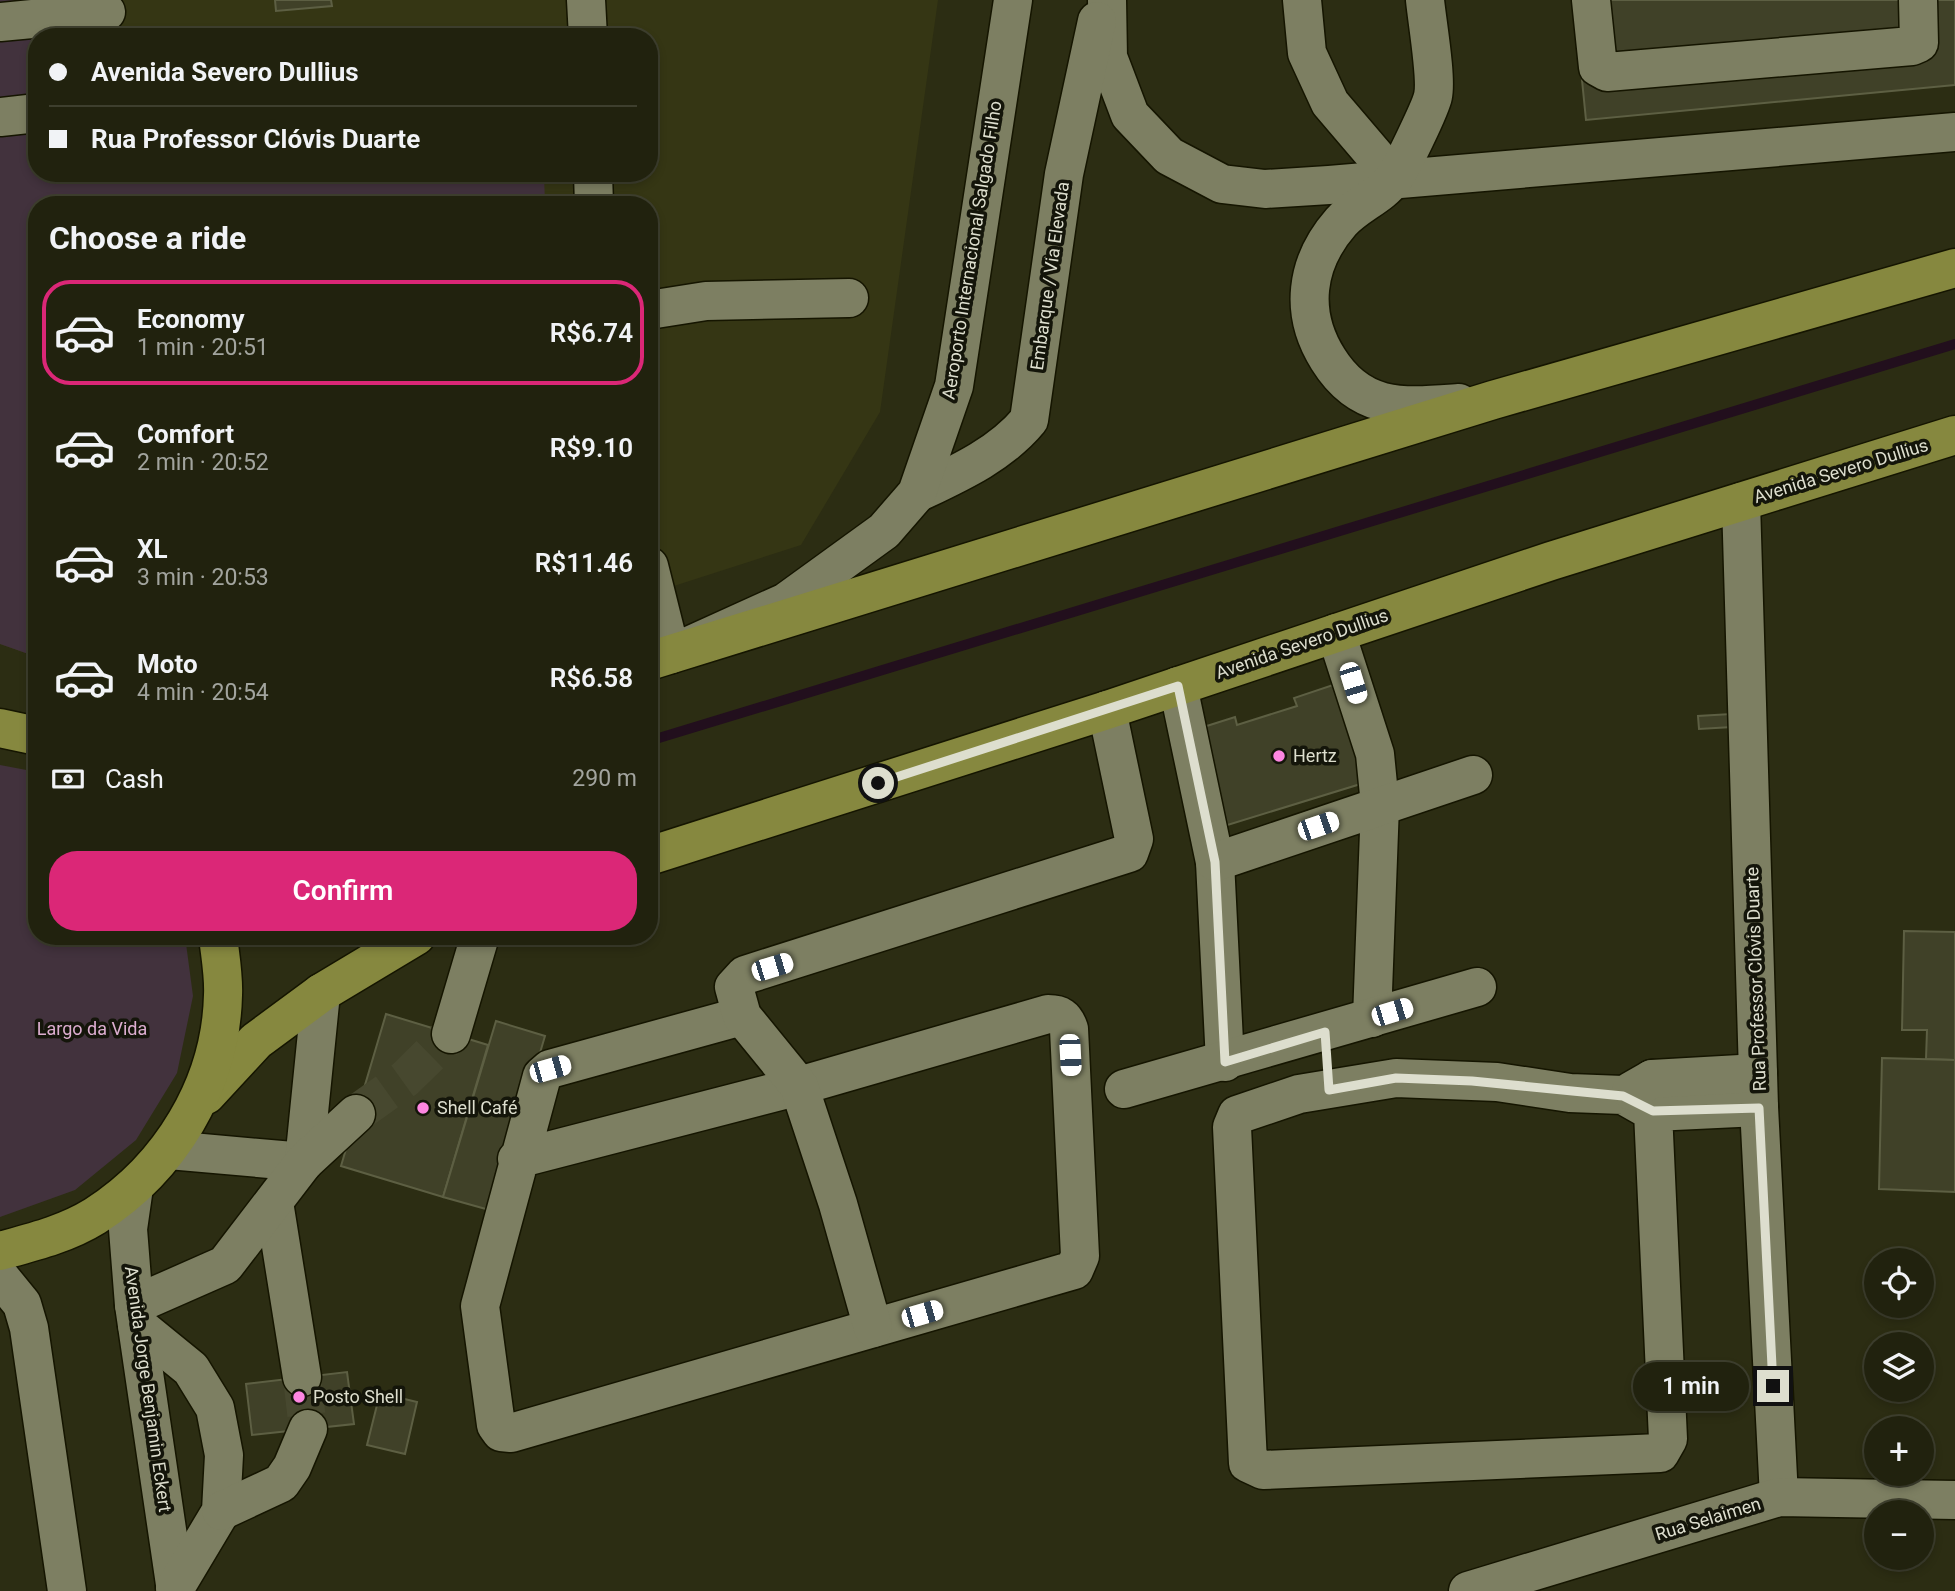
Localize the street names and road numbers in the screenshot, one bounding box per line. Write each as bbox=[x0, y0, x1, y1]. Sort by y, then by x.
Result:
street label: Aeroporto Internacional Salgado Filho bbox=[938, 99, 1006, 401]
street label: Embarque / Via Elevada bbox=[1026, 180, 1073, 372]
street label: Avenida Severo Dullius bbox=[1751, 434, 1931, 507]
street label: Avenida Severo Dullius bbox=[1213, 604, 1391, 683]
street label: Rua Professor Clóvis Duarte bbox=[1741, 867, 1770, 1092]
street label: Avenida Jorge Benjamin Eckert bbox=[121, 1265, 176, 1513]
street label: Rua Selaimen bbox=[1653, 1492, 1763, 1545]

